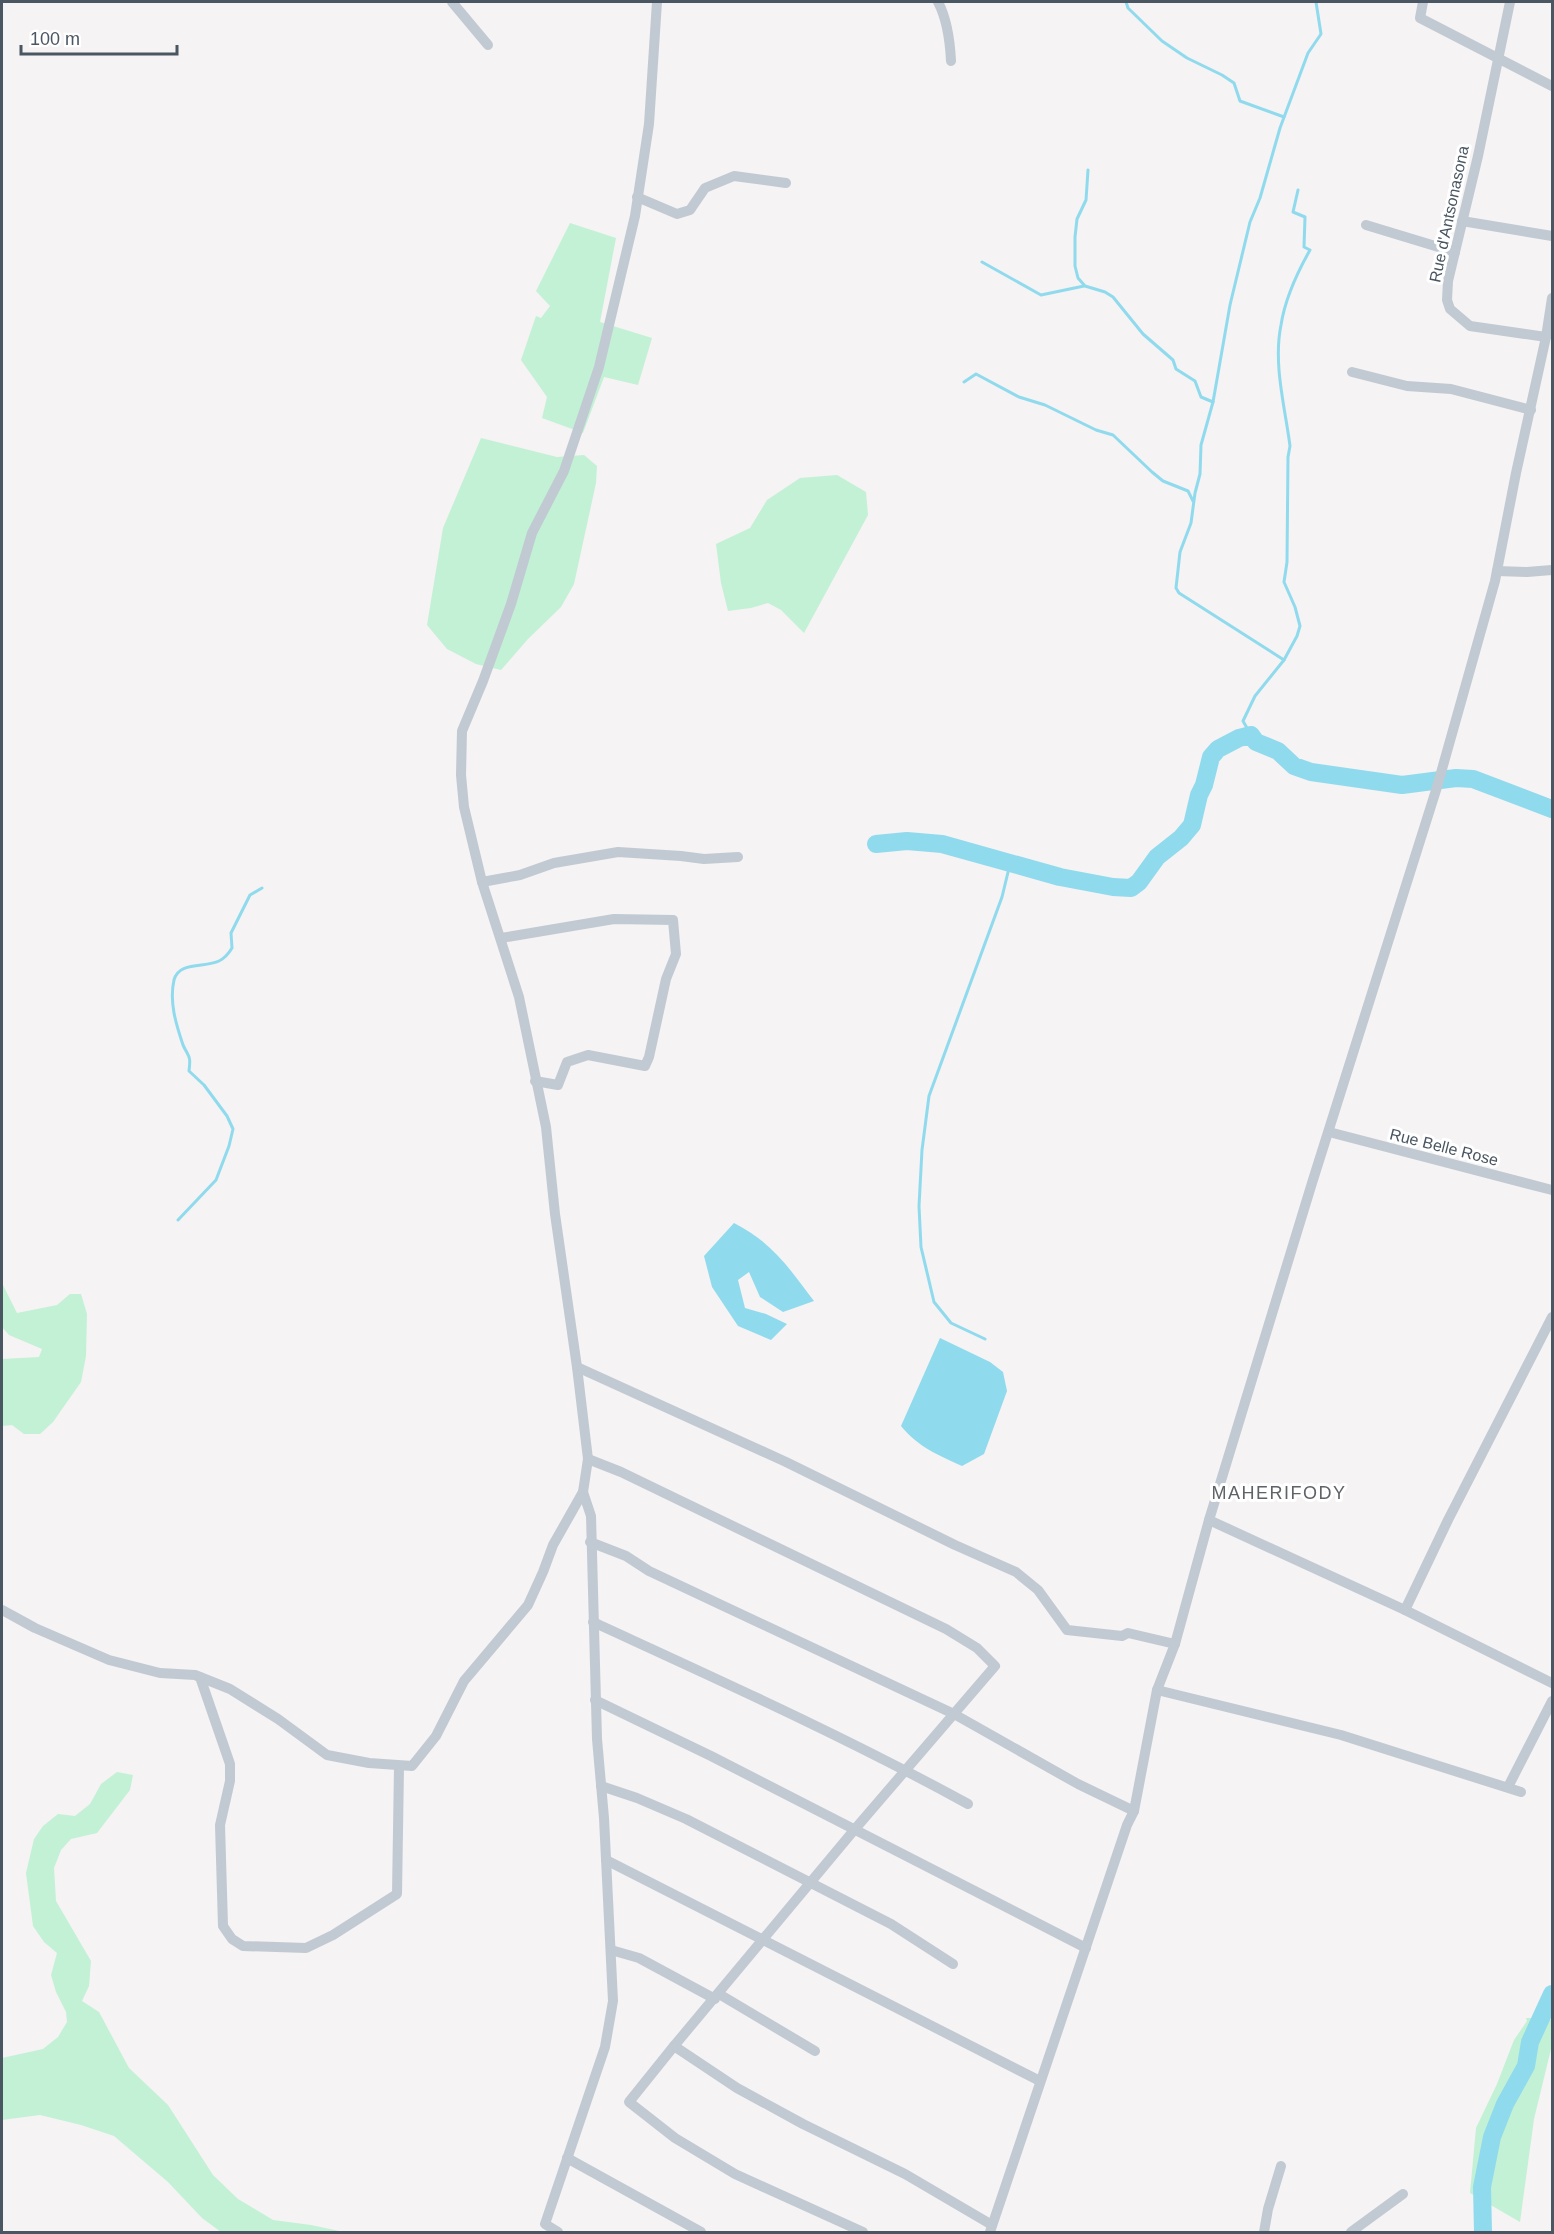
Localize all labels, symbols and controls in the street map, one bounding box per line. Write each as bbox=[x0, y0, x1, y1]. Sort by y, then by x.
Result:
scale bar bbox=[21, 18, 177, 56]
text: 100 m bbox=[30, 29, 80, 49]
street label: Rue d'Antsonasona bbox=[1426, 144, 1472, 284]
street label: Rue Belle Rose bbox=[1388, 1125, 1500, 1169]
district label: MAHERIFODY bbox=[1211, 1483, 1347, 1503]

